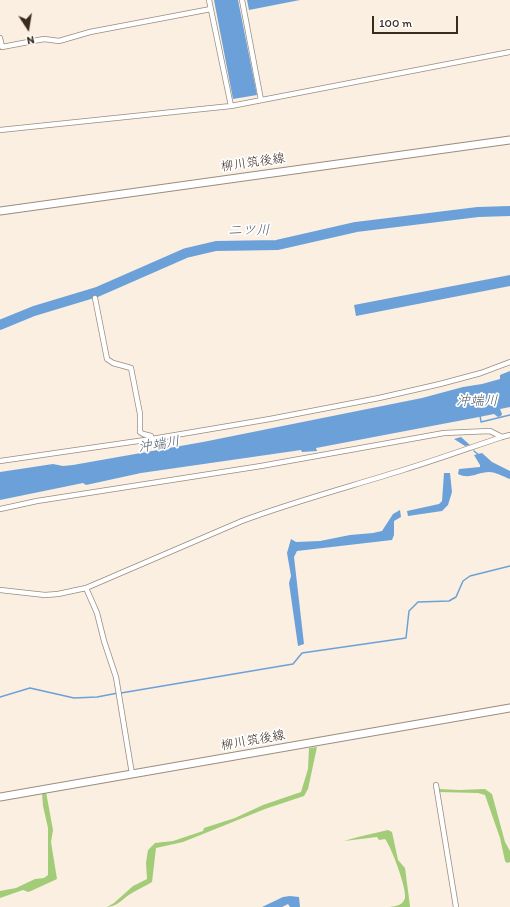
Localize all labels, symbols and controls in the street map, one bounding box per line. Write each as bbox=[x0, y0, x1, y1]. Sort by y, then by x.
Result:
north arrow bbox=[8, 8, 48, 48]
scale bar bbox=[374, 8, 460, 34]
text: 100 m bbox=[379, 16, 412, 30]
text: N bbox=[26, 33, 36, 47]
street label: 柳川筑後線 bbox=[220, 151, 286, 175]
water label: 二ツ川 bbox=[228, 222, 270, 240]
water label: 沖端川 bbox=[456, 393, 498, 409]
water label: 沖端川 bbox=[137, 433, 181, 457]
street label: 柳川筑後線 bbox=[220, 728, 286, 754]

